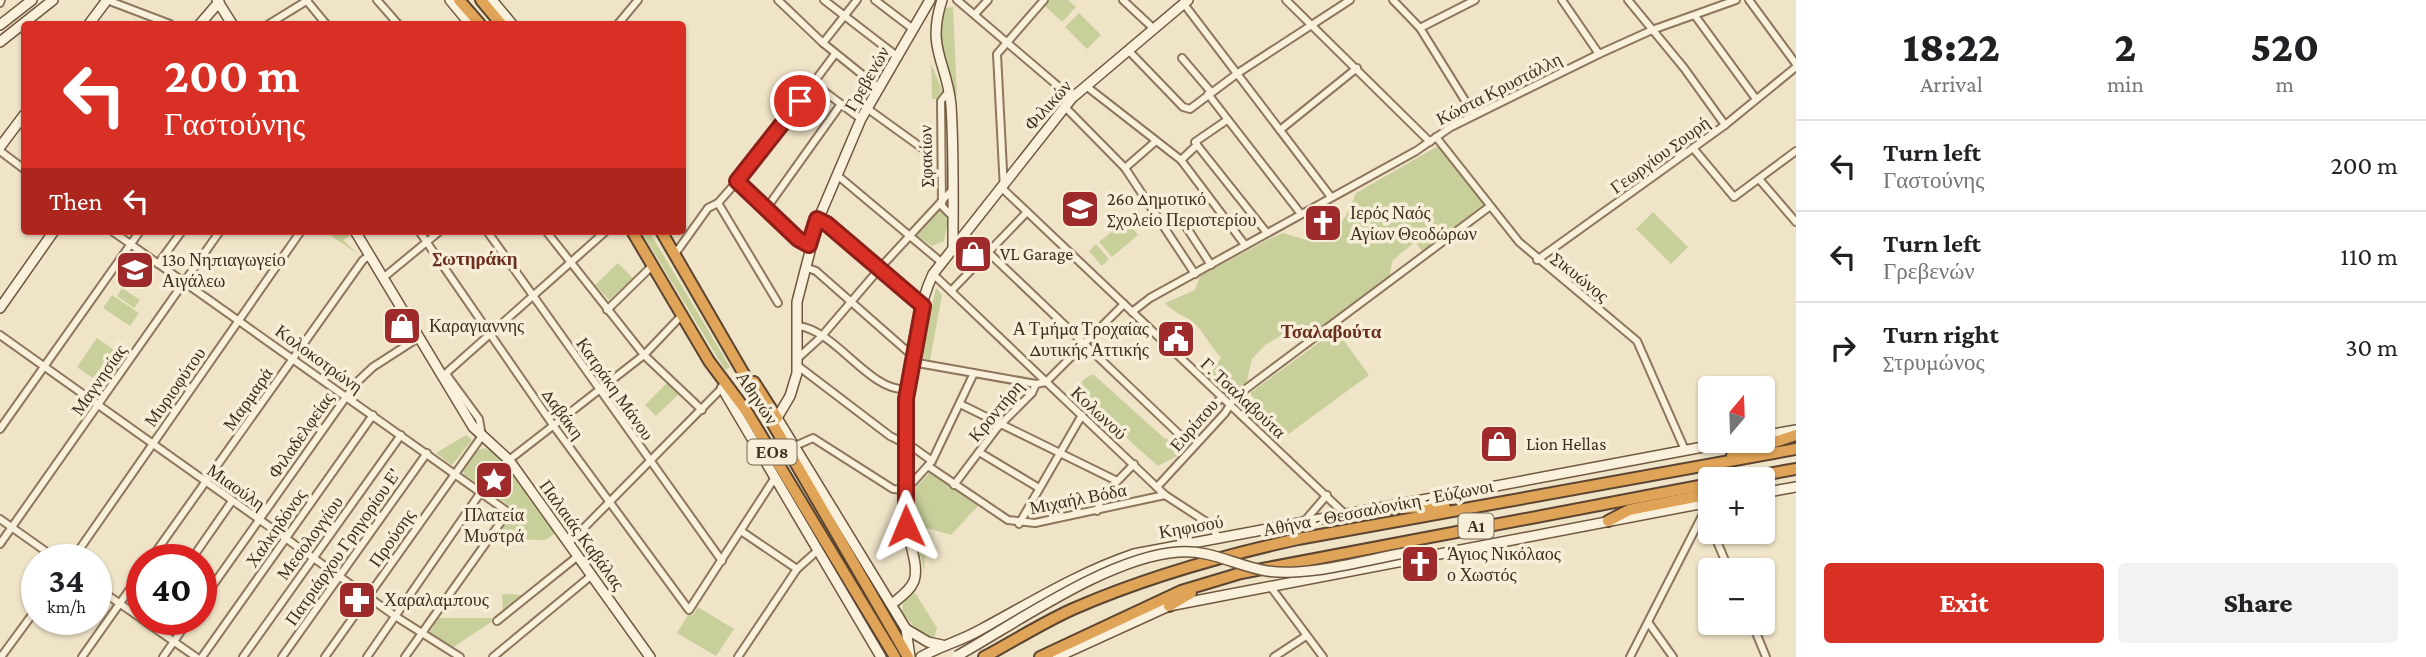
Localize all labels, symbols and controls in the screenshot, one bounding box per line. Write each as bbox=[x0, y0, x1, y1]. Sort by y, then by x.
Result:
text: 18:22 bbox=[1903, 23, 2000, 70]
text: 2 bbox=[2114, 23, 2136, 70]
text: 520 bbox=[2251, 23, 2319, 70]
street label: Γρεβενών bbox=[840, 43, 894, 115]
text: 200 m bbox=[164, 48, 299, 103]
icon: left bbox=[49, 49, 140, 140]
street label: Κώστα Κρυστάλλη bbox=[1433, 49, 1565, 129]
pin bbox=[770, 71, 830, 131]
text: Arrival bbox=[1920, 71, 1983, 97]
text: min bbox=[2107, 71, 2144, 97]
text: m bbox=[2276, 71, 2294, 97]
street label: Φιλικών bbox=[1020, 76, 1076, 134]
icon: arrive bbox=[781, 82, 819, 120]
text: Γαστούνης bbox=[164, 106, 305, 142]
street label: Γεωργίου Σουρή bbox=[1606, 112, 1714, 198]
street label: Σφακίων bbox=[915, 125, 937, 187]
text: Turn left bbox=[1883, 138, 1981, 167]
icon: left bbox=[1824, 147, 1862, 185]
text: 200 m bbox=[2330, 151, 2398, 180]
text: Γαστούνης bbox=[1883, 167, 1984, 193]
icon: left bbox=[117, 182, 155, 220]
text: Then bbox=[49, 187, 103, 216]
school or university icon: 26ο Δημοτικό Σχολείο Περιστερίου bbox=[1059, 188, 1101, 230]
place label: 26ο Δημοτικό Σχολείο Περιστερίου bbox=[1107, 189, 1256, 230]
church icon: Ιερός Ναός Αγίων Θεοδώρων bbox=[1302, 202, 1344, 244]
place label: Ιερός Ναός Αγίων Θεοδώρων bbox=[1350, 203, 1477, 244]
text: Turn left bbox=[1883, 229, 1981, 258]
shop icon: VL Garage bbox=[952, 233, 994, 275]
icon: left bbox=[1824, 238, 1862, 276]
text: 110 m bbox=[2340, 242, 2398, 271]
place label: VL Garage bbox=[1000, 244, 1073, 264]
district label: Σωτηράκη bbox=[432, 248, 518, 269]
street label: Σικυώνος bbox=[1547, 248, 1613, 306]
school or university icon: 13ο Νηπιαγωγείο Αιγάλεω bbox=[114, 249, 156, 291]
place label: 13ο Νηπιαγωγείο Αιγάλεω bbox=[162, 250, 286, 291]
text: Γρεβενών bbox=[1883, 258, 1975, 284]
shop icon: Καραγιαννης bbox=[381, 305, 423, 347]
place label: Καραγιαννης bbox=[429, 316, 524, 336]
public building icon: Α Τμήμα Τροχαίας Δυτικής Αττικής bbox=[1155, 318, 1197, 360]
place label: Α Τμήμα Τροχαίας Δυτικής Αττικής bbox=[1013, 319, 1149, 360]
text: Turn right bbox=[1883, 320, 1999, 349]
street label: Κολοκοτρώνη bbox=[271, 321, 367, 397]
district label: Τσαλαβούτα bbox=[1281, 321, 1382, 342]
icon: right bbox=[1824, 329, 1862, 367]
text: 30 m bbox=[2345, 333, 2398, 362]
street label: Κατράκη Μάνου bbox=[572, 334, 658, 444]
street label: Μαγνησίας bbox=[67, 341, 131, 419]
street label: Μυριοφύτου bbox=[140, 343, 210, 430]
text: Στρυμώνος bbox=[1883, 349, 1985, 375]
street label: Γ. Τσαλαβούτα bbox=[1196, 354, 1290, 443]
street label: Μαρμαρά bbox=[219, 363, 277, 434]
street label: Αθηνών bbox=[732, 368, 782, 428]
street label: Κροντήρη bbox=[965, 376, 1027, 446]
north arrow bbox=[1698, 376, 1774, 453]
map controls bbox=[1698, 376, 1775, 635]
street label: Κολωνού bbox=[1067, 382, 1131, 444]
street label: Δαβάκη bbox=[538, 385, 588, 443]
street label: Φιλαδελφείας bbox=[264, 388, 338, 482]
street label: Ευρίπου bbox=[1166, 395, 1222, 455]
shop icon: Lion Hellas bbox=[1478, 423, 1520, 465]
place label: Lion Hellas bbox=[1526, 434, 1606, 454]
road number: ΕΟ8 bbox=[748, 440, 796, 464]
place icon: Πλατεία Μυστρά bbox=[473, 459, 515, 501]
street label: Μιαούλη bbox=[203, 460, 269, 514]
street label: Πατριάρχου Γρηγορίου Ε' bbox=[281, 465, 405, 629]
button: + bbox=[1698, 467, 1775, 544]
street label: Παλαιάς Καβάλας bbox=[535, 476, 629, 594]
street label: Αθήνα - Θεσσαλονίκη - Εύζωνοι bbox=[1261, 476, 1495, 540]
street label: Μιχαήλ Βόδα bbox=[1028, 480, 1129, 518]
street label: Χαλκηδόνος bbox=[242, 485, 310, 571]
position arrow bbox=[869, 489, 943, 563]
street label: Μεσολογγίου bbox=[273, 492, 347, 584]
street label: Προύσης bbox=[365, 505, 419, 571]
place label: Πλατεία Μυστρά bbox=[464, 505, 525, 546]
street label: Κηφισού bbox=[1157, 511, 1225, 543]
road number: Α1 bbox=[1458, 513, 1494, 538]
church icon: Άγιος Νικόλαος ο Χωστός bbox=[1399, 543, 1441, 585]
speed limit sign: 40 bbox=[126, 544, 217, 635]
place label: Άγιος Νικόλαος ο Χωστός bbox=[1447, 544, 1561, 585]
button: − bbox=[1698, 558, 1775, 635]
text: 34 bbox=[49, 561, 84, 600]
button: Exit bbox=[1824, 563, 2104, 643]
button: Share bbox=[2118, 563, 2398, 643]
pharmacy icon: Χαραλαμπους bbox=[336, 579, 378, 621]
place label: Χαραλαμπους bbox=[384, 590, 489, 610]
text: km/h bbox=[47, 597, 86, 617]

